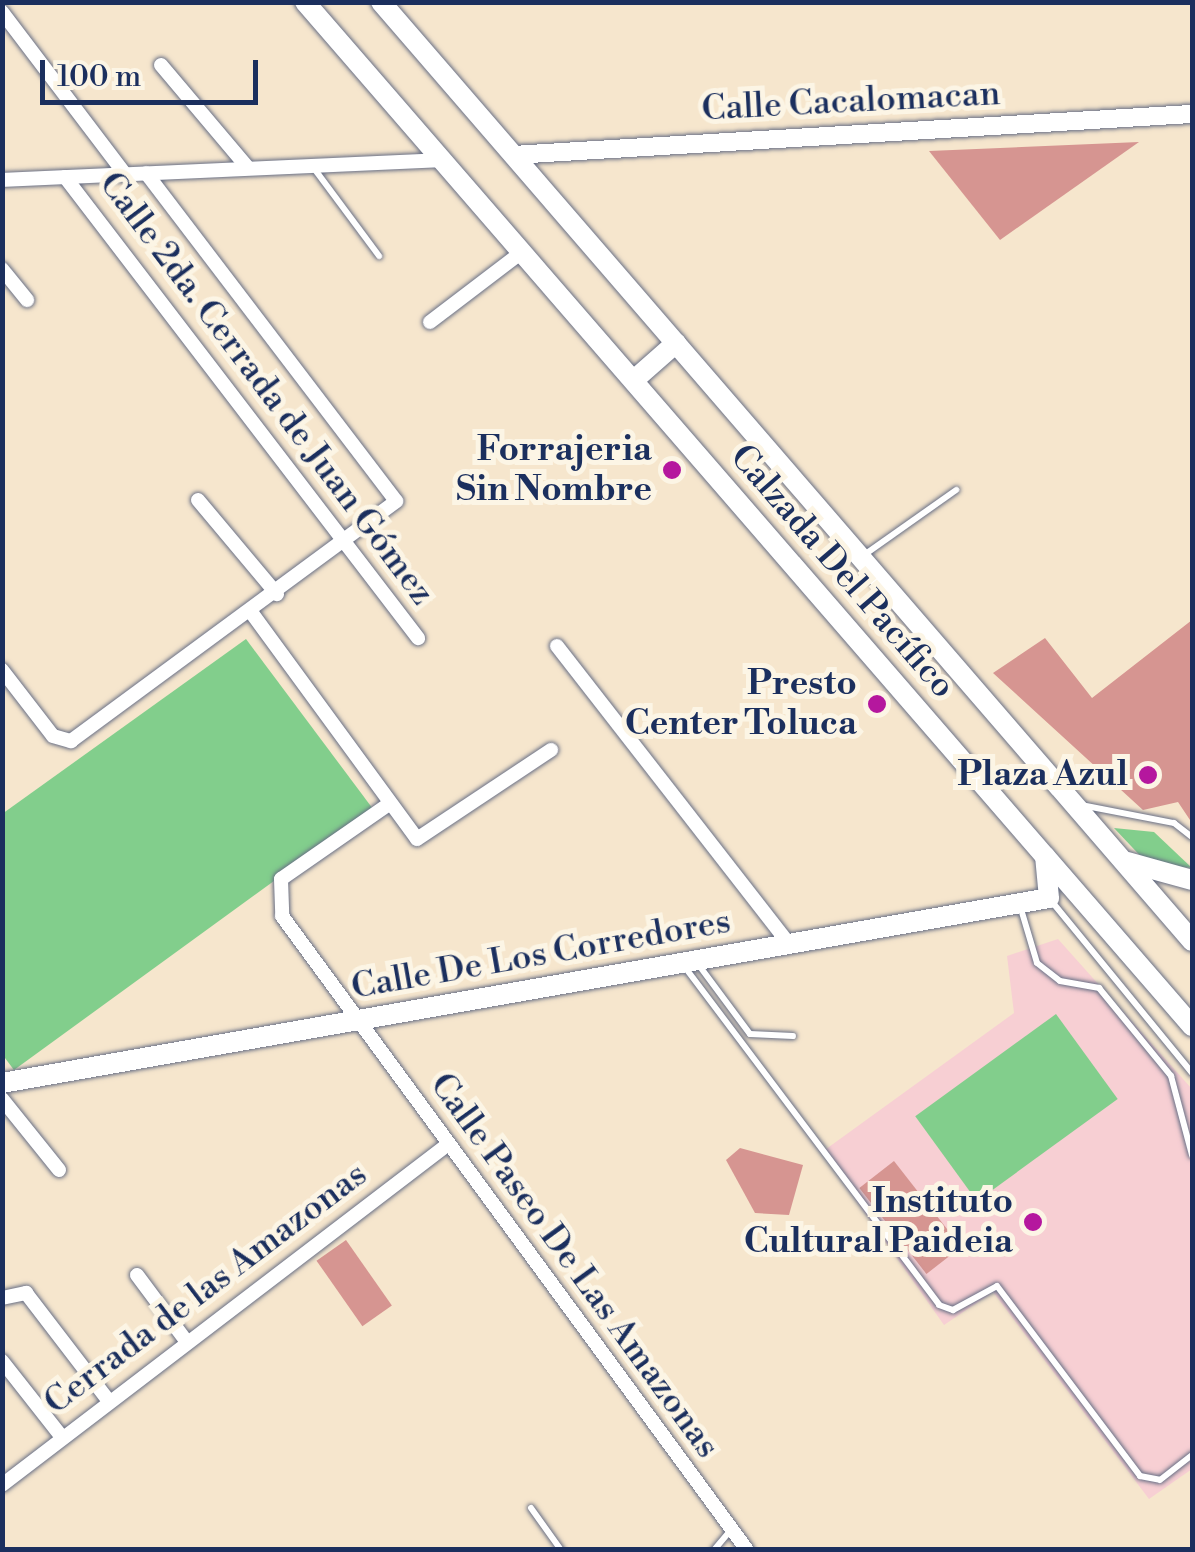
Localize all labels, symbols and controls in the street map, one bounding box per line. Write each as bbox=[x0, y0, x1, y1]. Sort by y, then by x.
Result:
scale bar bbox=[45, 40, 262, 102]
text: 100 m bbox=[57, 58, 141, 96]
street label: Calle Cacalomacan bbox=[701, 73, 1001, 131]
street label: Calle 2da. Cerrada de Juan Gómez bbox=[89, 164, 443, 614]
place label: Forrajeria Sin Nombre bbox=[456, 429, 652, 511]
street label: Calzada Del Pacífico bbox=[721, 437, 963, 707]
marker: Forrajeria Sin Nombre bbox=[661, 459, 683, 481]
place label: Presto Center Toluca bbox=[625, 663, 857, 745]
marker: Presto Center Toluca bbox=[866, 693, 888, 715]
place label: Plaza Azul bbox=[957, 754, 1128, 796]
marker: Plaza Azul bbox=[1137, 764, 1159, 786]
street label: Calle De Los Corredores bbox=[348, 901, 734, 1009]
street label: Calle Paseo De Las Amazonas bbox=[420, 1065, 728, 1467]
street label: Cerrada de las Amazonas bbox=[36, 1154, 376, 1424]
place label: Instituto Cultural Paideia bbox=[744, 1181, 1013, 1263]
marker: Instituto Cultural Paideia bbox=[1022, 1211, 1044, 1233]

